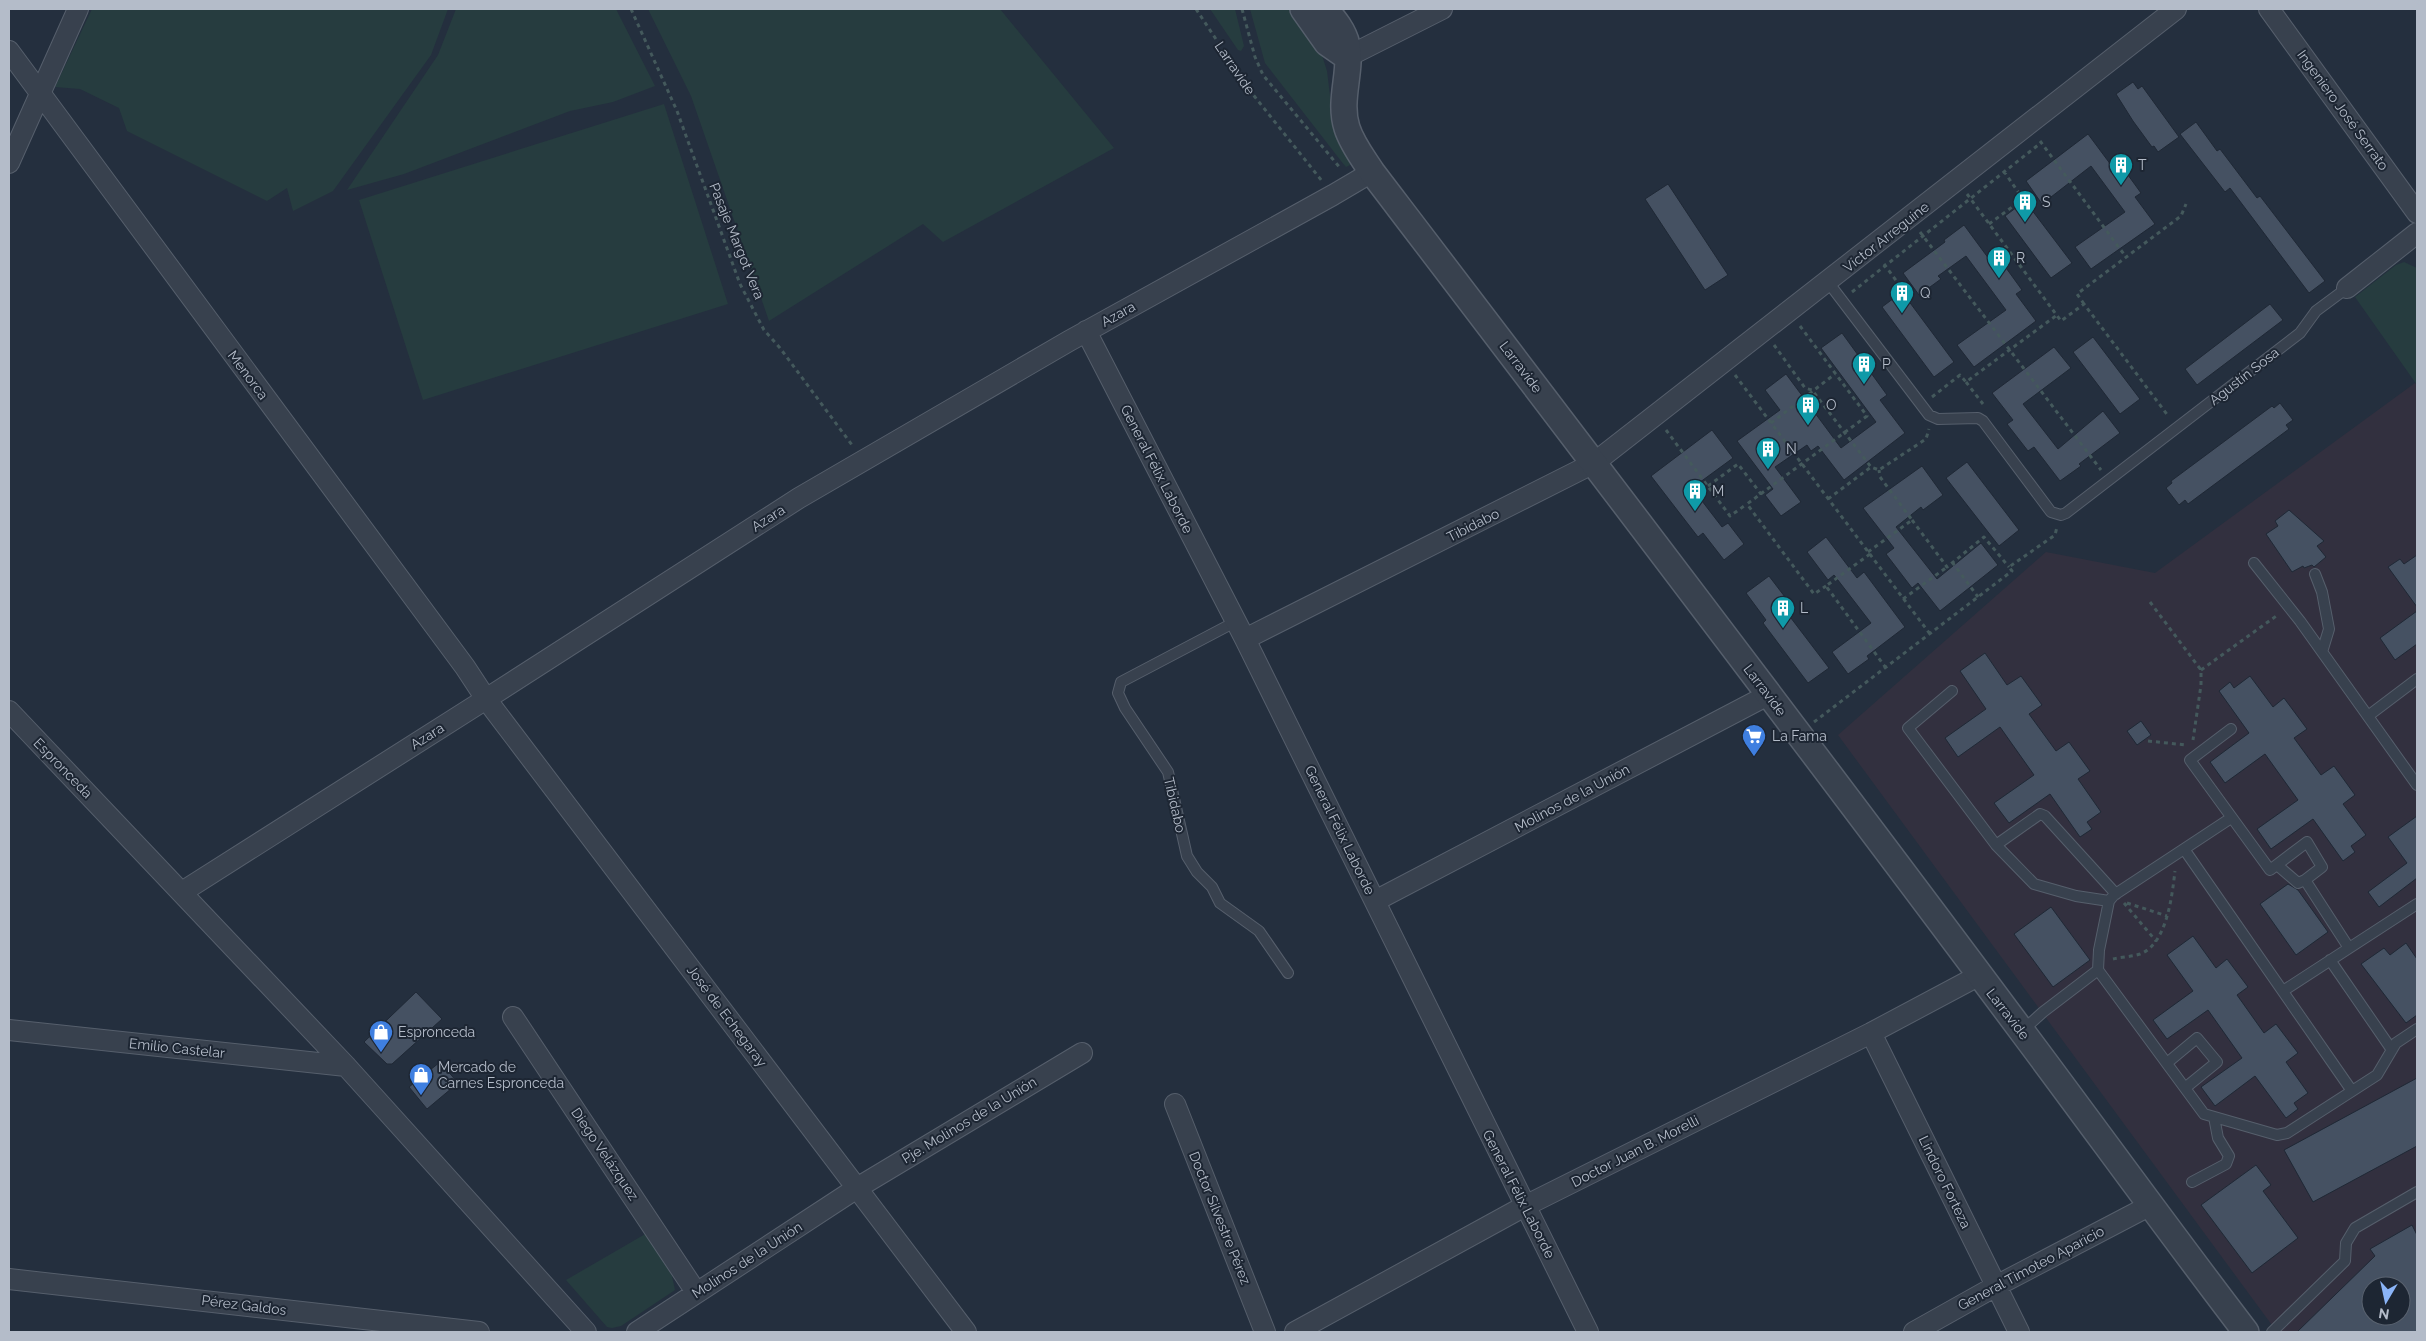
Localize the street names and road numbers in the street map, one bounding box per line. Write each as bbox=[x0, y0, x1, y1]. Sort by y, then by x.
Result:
street label: Larravide bbox=[1211, 38, 1259, 98]
street label: Ingeniero José Serrato bbox=[2294, 47, 2392, 173]
street label: Pasaje Margot Vera bbox=[706, 180, 768, 302]
street label: Víctor Arreguine bbox=[1840, 199, 1932, 275]
street label: Azara bbox=[1098, 298, 1138, 330]
street label: Larravide bbox=[1496, 338, 1546, 396]
street label: Agustín Sosa bbox=[2206, 344, 2282, 408]
street label: Menorca bbox=[224, 347, 272, 403]
street label: General Félix Laborde bbox=[1118, 402, 1196, 536]
street label: Azara bbox=[748, 501, 788, 535]
street label: Tibidabo bbox=[1444, 505, 1502, 545]
street label: Larravide bbox=[1740, 661, 1790, 719]
street label: Azara bbox=[407, 720, 447, 752]
street label: Espronceda bbox=[30, 735, 96, 801]
street label: Molinos de la Unión bbox=[1512, 761, 1632, 835]
street label: General Félix Laborde bbox=[1302, 763, 1378, 897]
street label: Tibidabo bbox=[1161, 776, 1189, 834]
street label: José de Echegaray bbox=[684, 962, 771, 1070]
street label: Larravide bbox=[1983, 985, 2033, 1043]
street label: Emilio Castelar bbox=[128, 1035, 226, 1061]
street label: Pje. Molinos de la Unión bbox=[899, 1073, 1039, 1167]
street label: Diego Velázquez bbox=[568, 1105, 642, 1203]
street label: Doctor Juan B. Morelli bbox=[1569, 1112, 1701, 1190]
street label: General Félix Laborde bbox=[1480, 1127, 1558, 1261]
street label: Lindoro Forteza bbox=[1916, 1133, 1974, 1231]
street label: Doctor Silvestre Pérez bbox=[1186, 1149, 1254, 1287]
street label: Molinos de la Unión bbox=[689, 1218, 805, 1302]
street label: General Timoteo Aparicio bbox=[1955, 1223, 2107, 1313]
street label: Pérez Galdos bbox=[201, 1292, 288, 1318]

